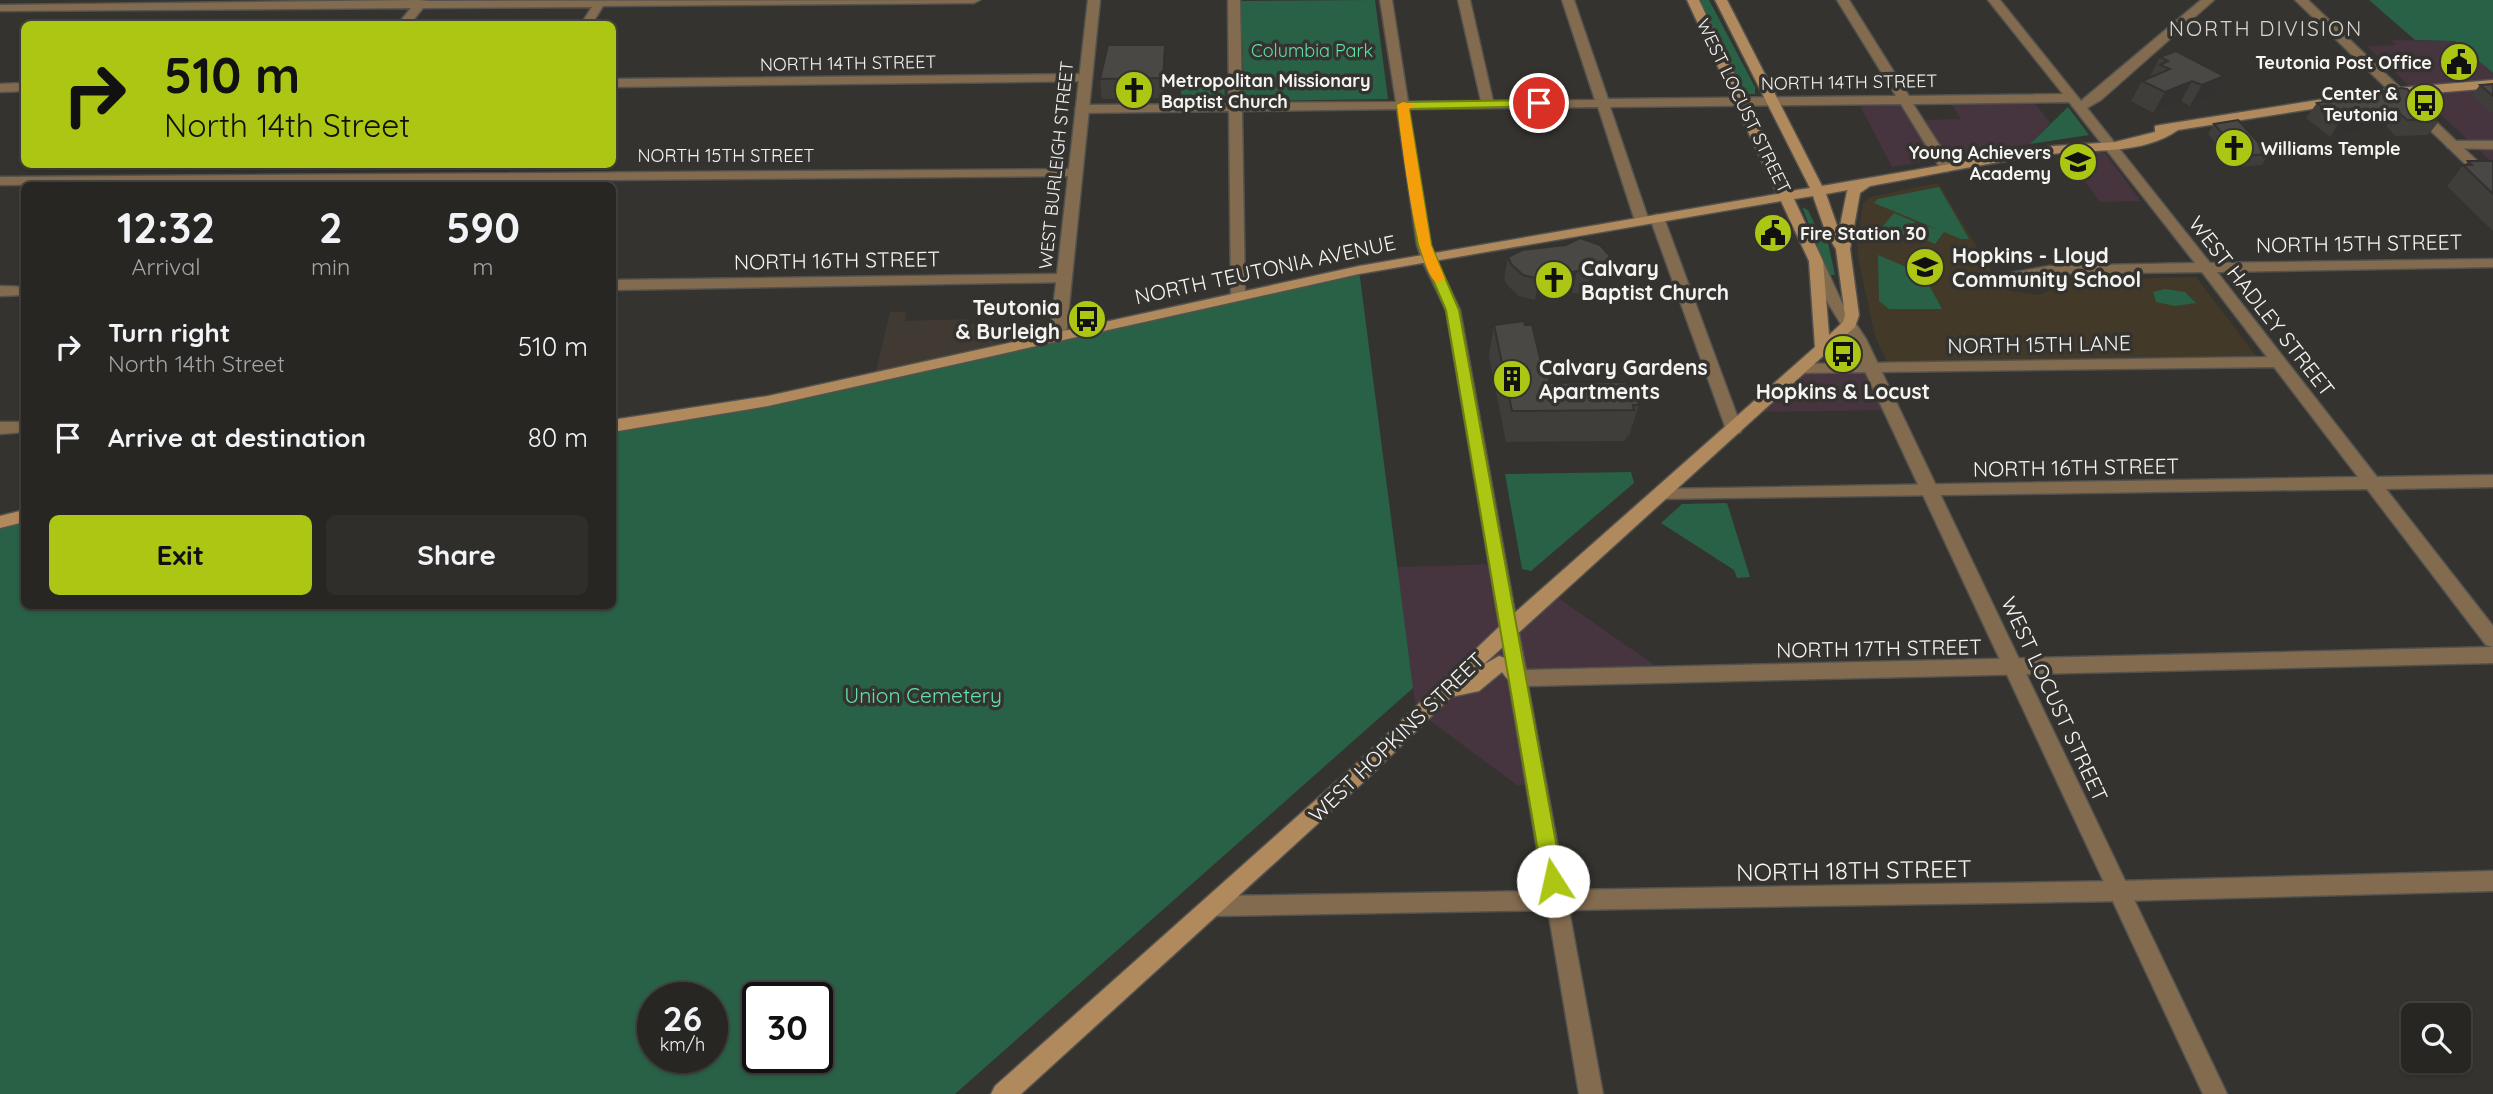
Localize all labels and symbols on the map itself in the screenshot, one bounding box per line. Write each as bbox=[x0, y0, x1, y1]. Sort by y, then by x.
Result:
street label: WEST LOCUST STREET bbox=[1692, 15, 1796, 197]
district label: NORTH DIVISION bbox=[2169, 15, 2363, 41]
park label: Columbia Park bbox=[1251, 39, 1373, 62]
public building icon: Teutonia Post Office bbox=[2438, 41, 2480, 83]
street label: NORTH 14TH STREET bbox=[760, 50, 937, 76]
place label: Teutonia Post Office bbox=[2255, 51, 2432, 74]
street label: WEST BURLEIGH STREET bbox=[1034, 60, 1078, 270]
church icon: Metropolitan Missionary Baptist Church bbox=[1113, 69, 1155, 111]
place label: Metropolitan Missionary Baptist Church bbox=[1161, 69, 1371, 113]
street label: NORTH 14TH STREET bbox=[1761, 69, 1938, 95]
pin bbox=[1509, 73, 1569, 133]
place label: Center & Teutonia bbox=[2322, 82, 2398, 126]
bus stop icon: Center & Teutonia bbox=[2404, 82, 2446, 124]
church icon: Williams Temple bbox=[2213, 127, 2255, 169]
place label: Williams Temple bbox=[2261, 137, 2401, 160]
place label: Young Achievers Academy bbox=[1909, 141, 2051, 185]
school or university icon: Young Achievers Academy bbox=[2057, 141, 2099, 183]
street label: NORTH 15TH STREET bbox=[637, 144, 815, 167]
street label: WEST HADLEY STREET bbox=[2183, 211, 2341, 401]
public building icon: Fire Station 30 bbox=[1752, 212, 1794, 254]
place label: Fire Station 30 bbox=[1800, 222, 1926, 245]
street label: NORTH 15TH STREET bbox=[2256, 228, 2462, 258]
street label: NORTH TEUTONIA AVENUE bbox=[1132, 229, 1398, 309]
place label: Hopkins - Lloyd Community School bbox=[1952, 242, 2141, 292]
street label: NORTH 16TH STREET bbox=[734, 245, 940, 275]
school or university icon: Hopkins - Lloyd Community School bbox=[1904, 246, 1946, 288]
place label: Calvary Baptist Church bbox=[1581, 255, 1729, 305]
church icon: Calvary Baptist Church bbox=[1533, 259, 1575, 301]
place label: Teutonia & Burleigh bbox=[956, 294, 1060, 344]
bus stop icon: Teutonia & Burleigh bbox=[1066, 298, 1108, 340]
street label: NORTH 15TH LANE bbox=[1947, 329, 2131, 359]
bus stop icon: Hopkins & Locust bbox=[1822, 333, 1864, 375]
place label: Calvary Gardens Apartments bbox=[1539, 354, 1708, 404]
building icon: Calvary Gardens Apartments bbox=[1491, 358, 1533, 400]
place label: Hopkins & Locust bbox=[1756, 378, 1930, 404]
street label: NORTH 16TH STREET bbox=[1973, 452, 2179, 482]
street label: WEST LOCUST STREET bbox=[1996, 592, 2114, 806]
street label: NORTH 17TH STREET bbox=[1776, 633, 1982, 663]
street label: WEST HOPKINS STREET bbox=[1303, 647, 1489, 827]
park label: Union Cemetery bbox=[844, 682, 1002, 708]
position arrow bbox=[1516, 844, 1590, 918]
street label: NORTH 18TH STREET bbox=[1736, 853, 1972, 887]
speed limit sign: 30 bbox=[742, 982, 833, 1073]

